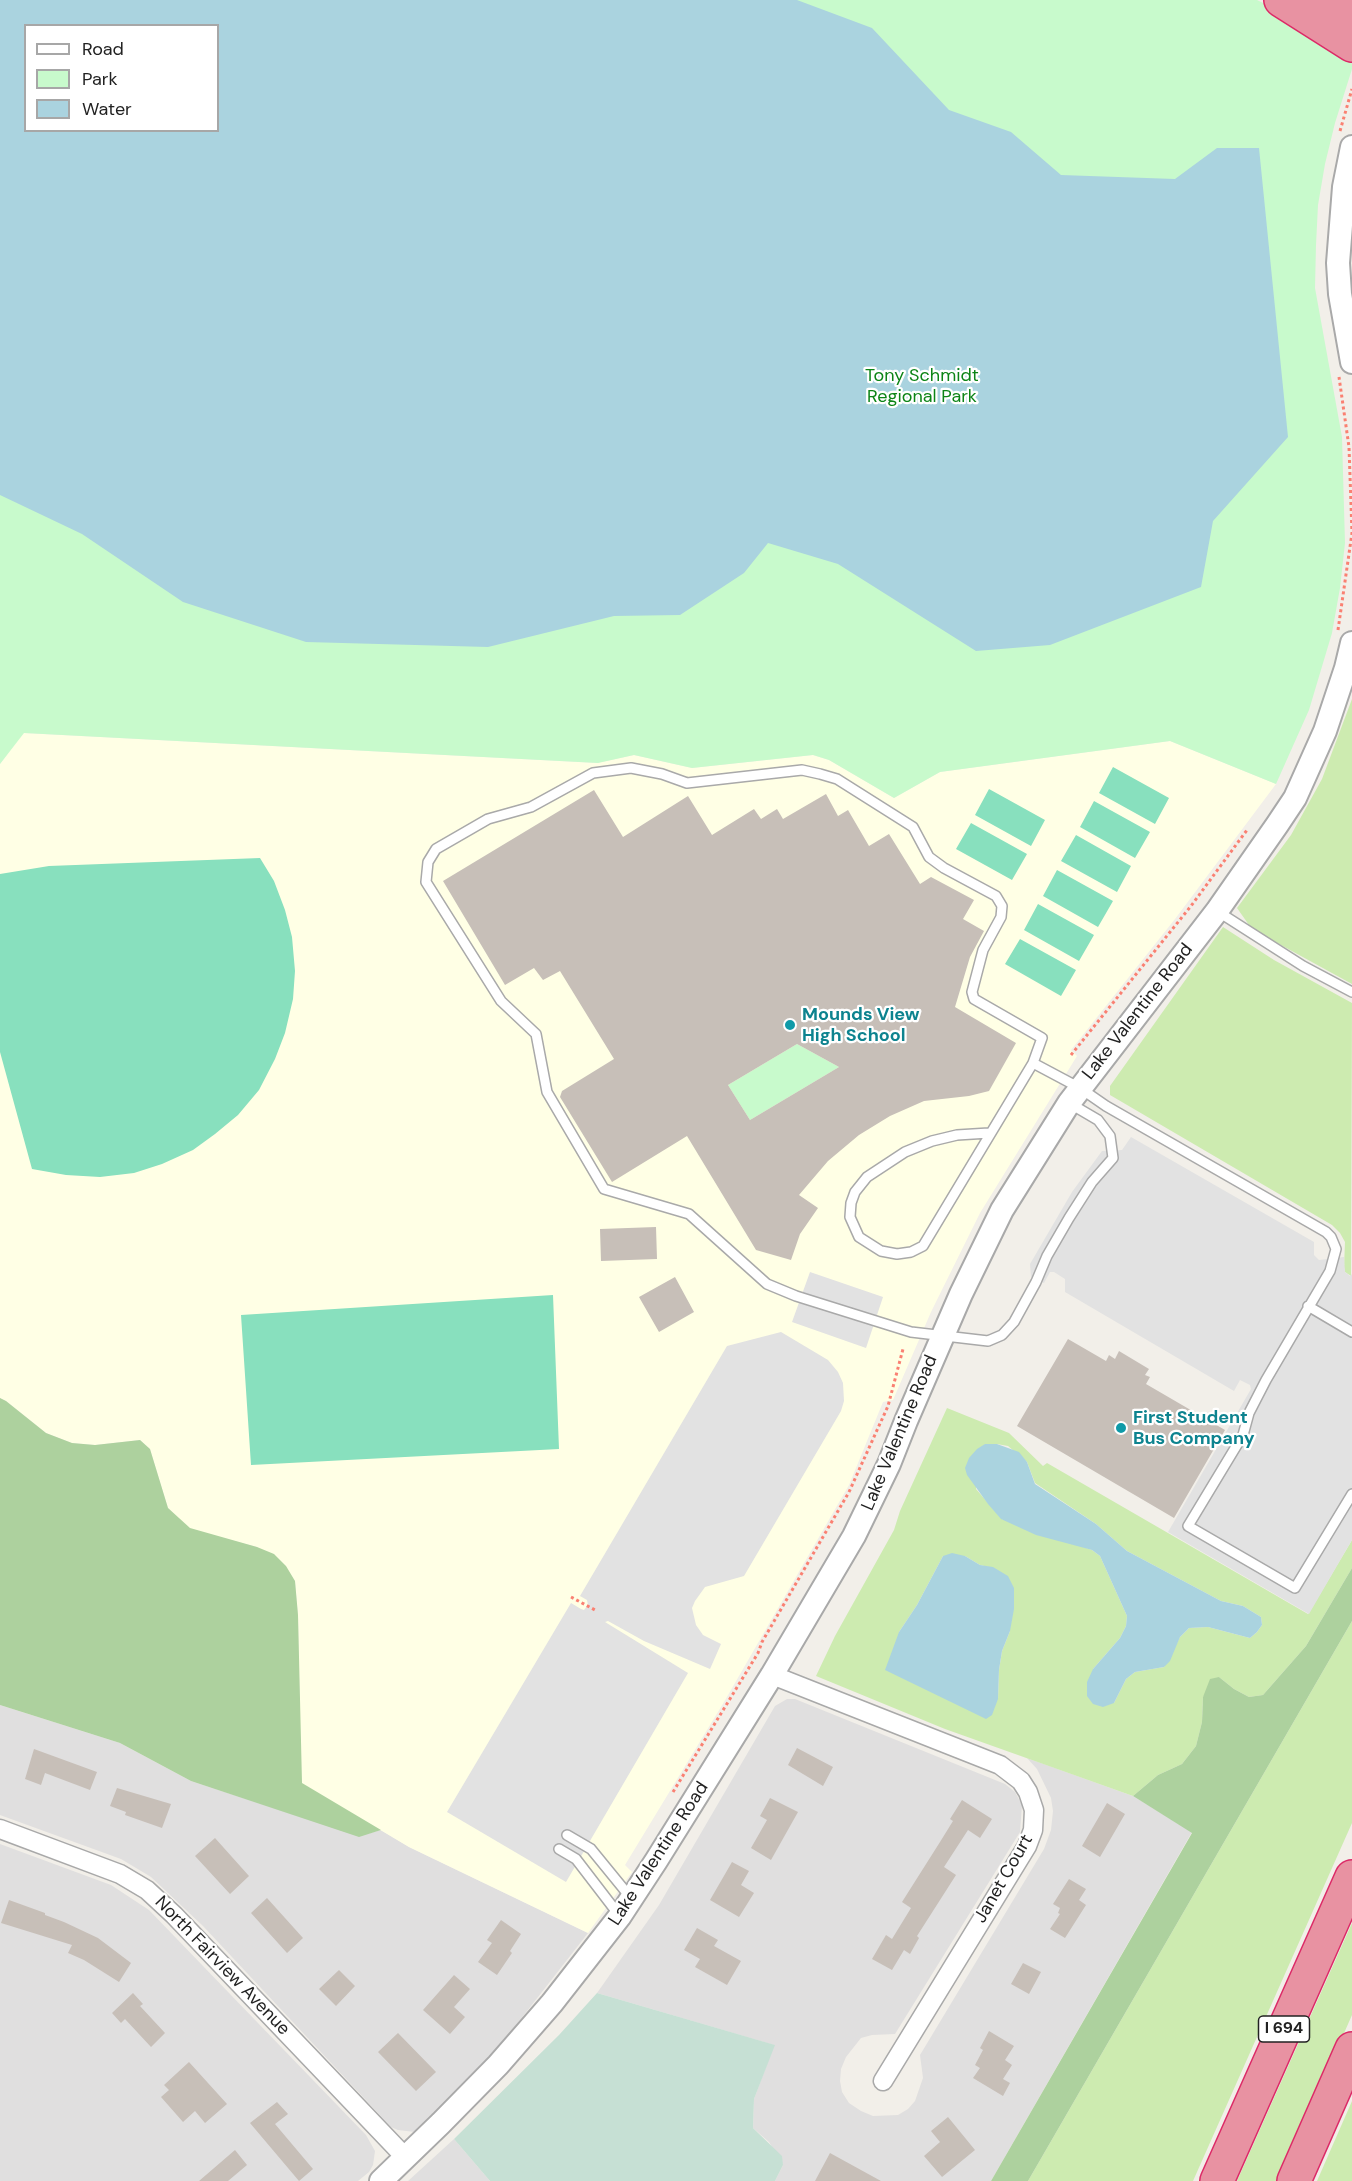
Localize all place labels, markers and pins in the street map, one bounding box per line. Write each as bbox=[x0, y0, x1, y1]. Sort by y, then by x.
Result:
place label: Mounds View High School bbox=[802, 1004, 920, 1046]
marker: Mounds View High School bbox=[783, 1018, 797, 1032]
place label: First Student Bus Company bbox=[1133, 1407, 1255, 1450]
marker: First Student Bus Company bbox=[1114, 1421, 1128, 1435]

